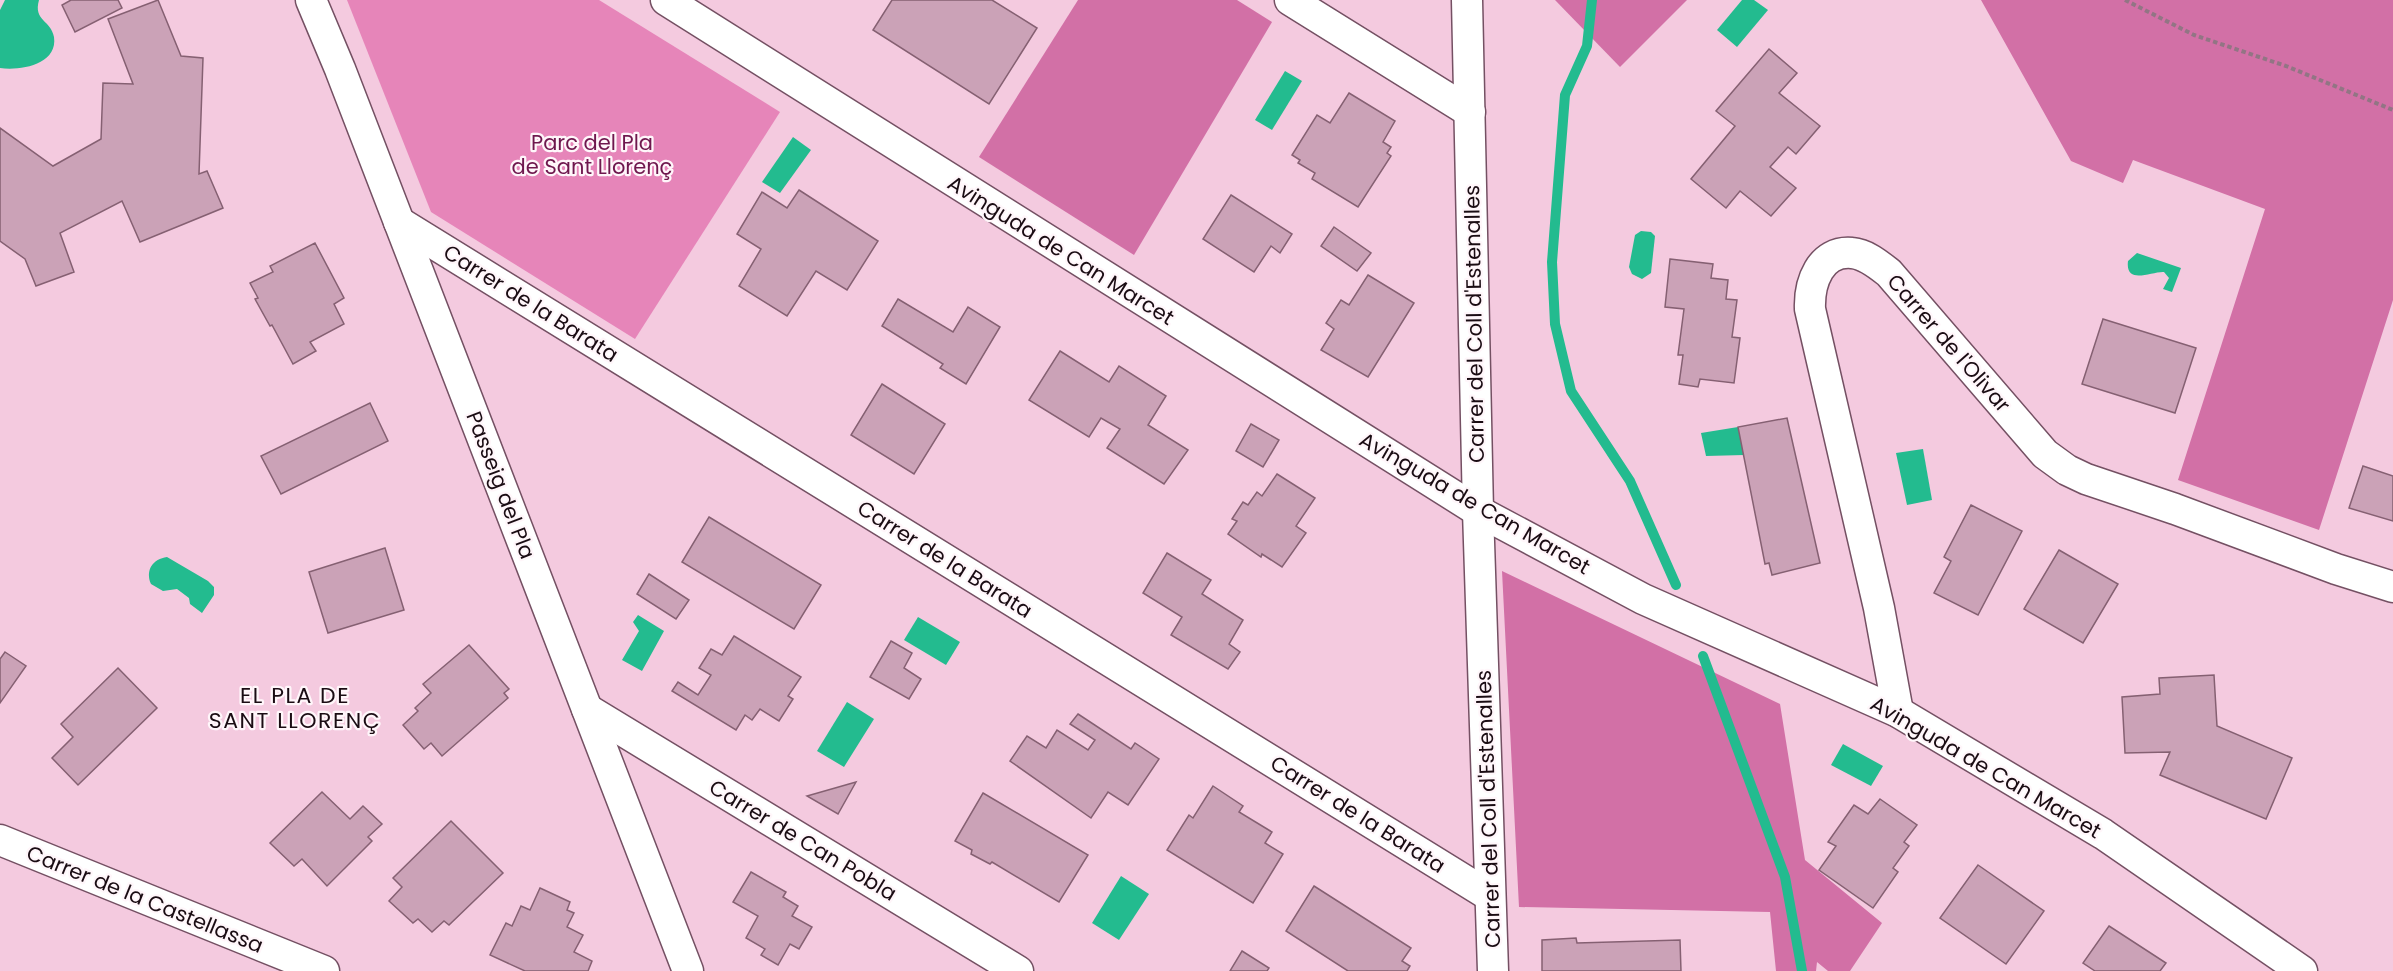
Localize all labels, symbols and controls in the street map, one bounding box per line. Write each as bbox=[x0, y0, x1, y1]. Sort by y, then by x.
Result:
park label: Parc del Pla de Sant Llorenç bbox=[512, 128, 672, 181]
street label: Avinguda de Can Marcet bbox=[942, 168, 1180, 332]
street label: Carrer del Coll d'Estenalles bbox=[1457, 185, 1491, 463]
street label: Carrer de la Barata bbox=[438, 237, 624, 369]
street label: Carrer de l'Olivar bbox=[1881, 268, 2017, 418]
street label: Passeig del Pla bbox=[460, 407, 542, 563]
street label: Avinguda de Can Marcet bbox=[1354, 425, 1596, 581]
street label: Carrer de la Barata bbox=[852, 493, 1038, 625]
street label: Carrer del Coll d'Estenalles bbox=[1469, 670, 1507, 948]
district label: EL PLA DE SANT LLORENÇ bbox=[209, 680, 381, 736]
street label: Avinguda de Can Marcet bbox=[1865, 689, 2107, 845]
street label: Carrer de la Barata bbox=[1265, 748, 1451, 880]
street label: Carrer de Can Pobla bbox=[704, 772, 902, 908]
street label: Carrer de la Castellassa bbox=[22, 838, 268, 960]

